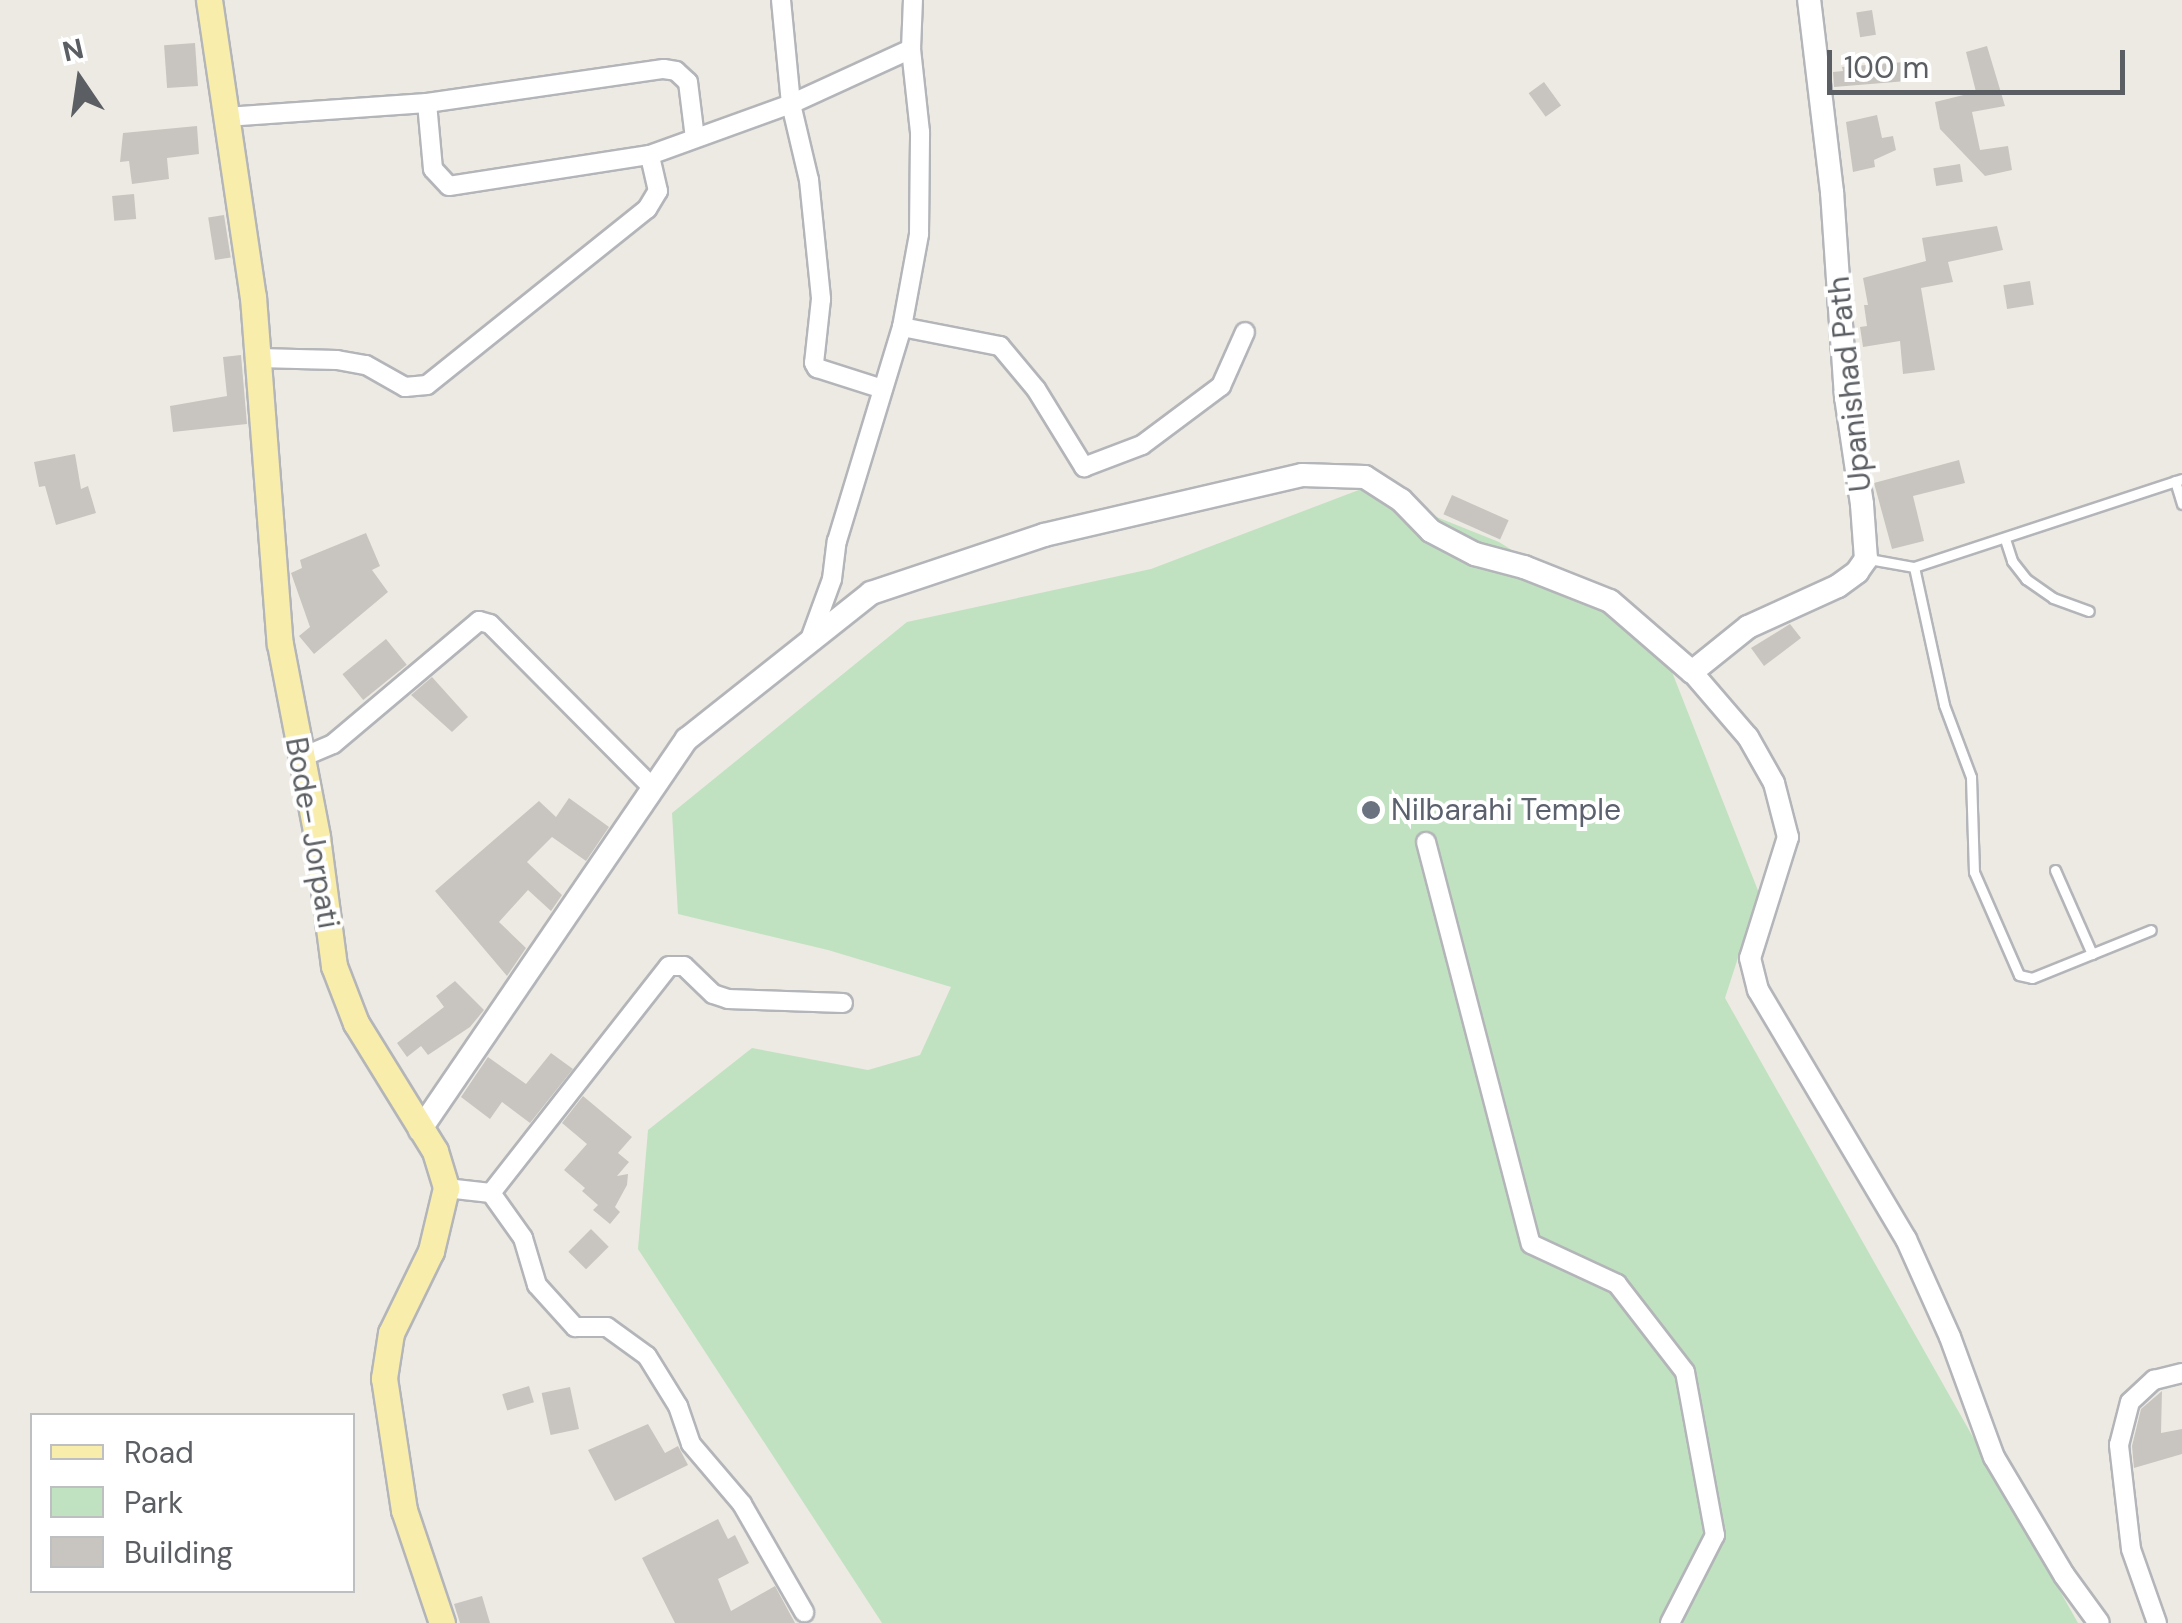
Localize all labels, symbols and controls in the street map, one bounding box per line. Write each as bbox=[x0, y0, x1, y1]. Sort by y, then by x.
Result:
north arrow bbox=[30, 30, 130, 130]
text: N bbox=[59, 30, 87, 71]
scale bar bbox=[1832, 30, 2130, 92]
text: 100 m bbox=[1844, 48, 1929, 87]
street label: Upanishad Path bbox=[1821, 275, 1879, 493]
street label: Bode- Jorpati bbox=[277, 735, 347, 931]
place label: Nilbarahi Temple bbox=[1391, 792, 1621, 828]
marker: Nilbarahi Temple bbox=[1360, 799, 1382, 821]
legend bbox=[30, 1413, 355, 1593]
text: Road bbox=[124, 1433, 194, 1472]
text: Park bbox=[124, 1483, 183, 1522]
text: Building bbox=[124, 1533, 233, 1572]

